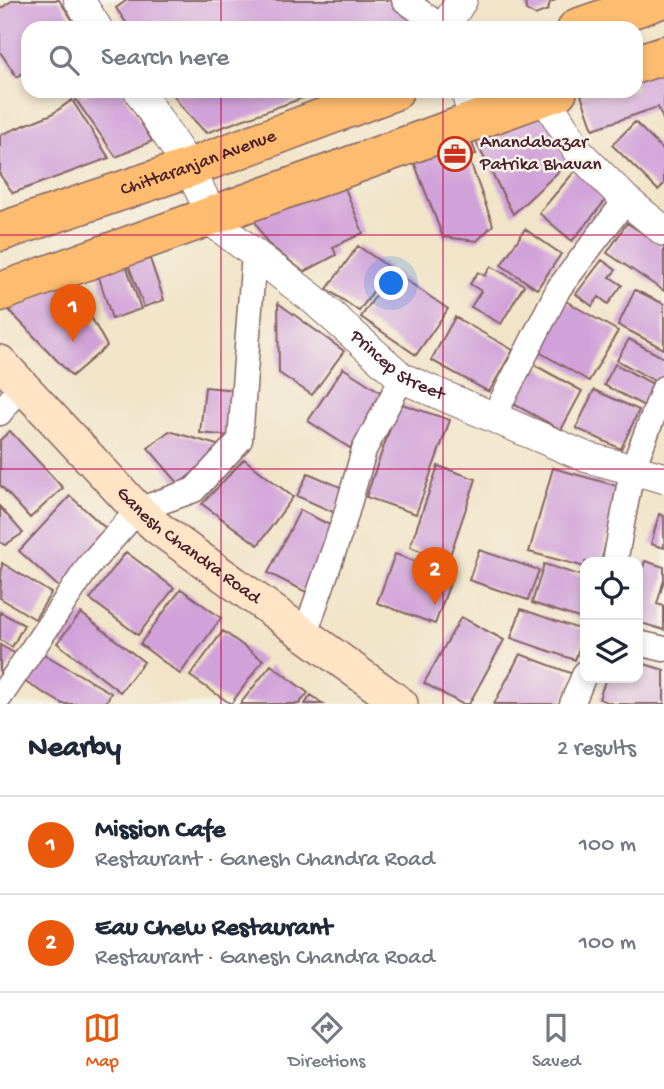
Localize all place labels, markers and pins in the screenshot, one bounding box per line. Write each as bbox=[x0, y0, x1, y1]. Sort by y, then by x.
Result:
place label: Anandabazar Patrika Bhavan bbox=[479, 132, 602, 177]
office icon: Anandabazar Patrika Bhavan bbox=[436, 135, 474, 173]
pin: 1 bbox=[50, 284, 96, 342]
pin: 2 bbox=[412, 547, 458, 605]

